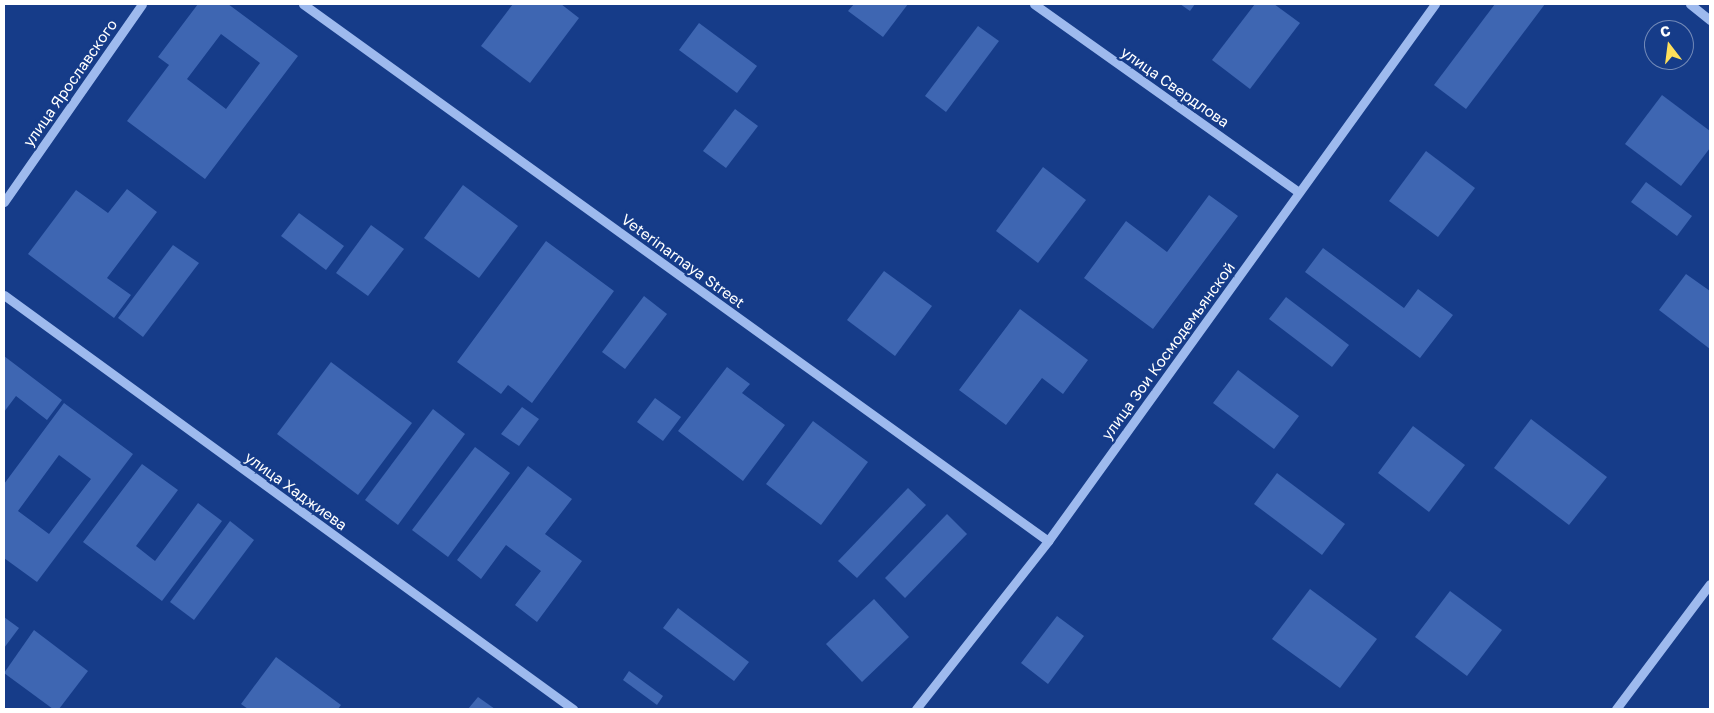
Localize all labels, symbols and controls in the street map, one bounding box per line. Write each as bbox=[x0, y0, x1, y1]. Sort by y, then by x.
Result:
street label: улица Ярославского bbox=[19, 16, 121, 150]
north arrow bbox=[1644, 20, 1694, 70]
text: С bbox=[1658, 21, 1672, 40]
street label: улица Свердлова bbox=[1117, 43, 1233, 131]
street label: Veterinarnaya Street bbox=[618, 210, 748, 312]
street label: улица Зои Космодемьянской bbox=[1098, 259, 1238, 443]
street label: улица Хаджиева bbox=[241, 448, 351, 534]

